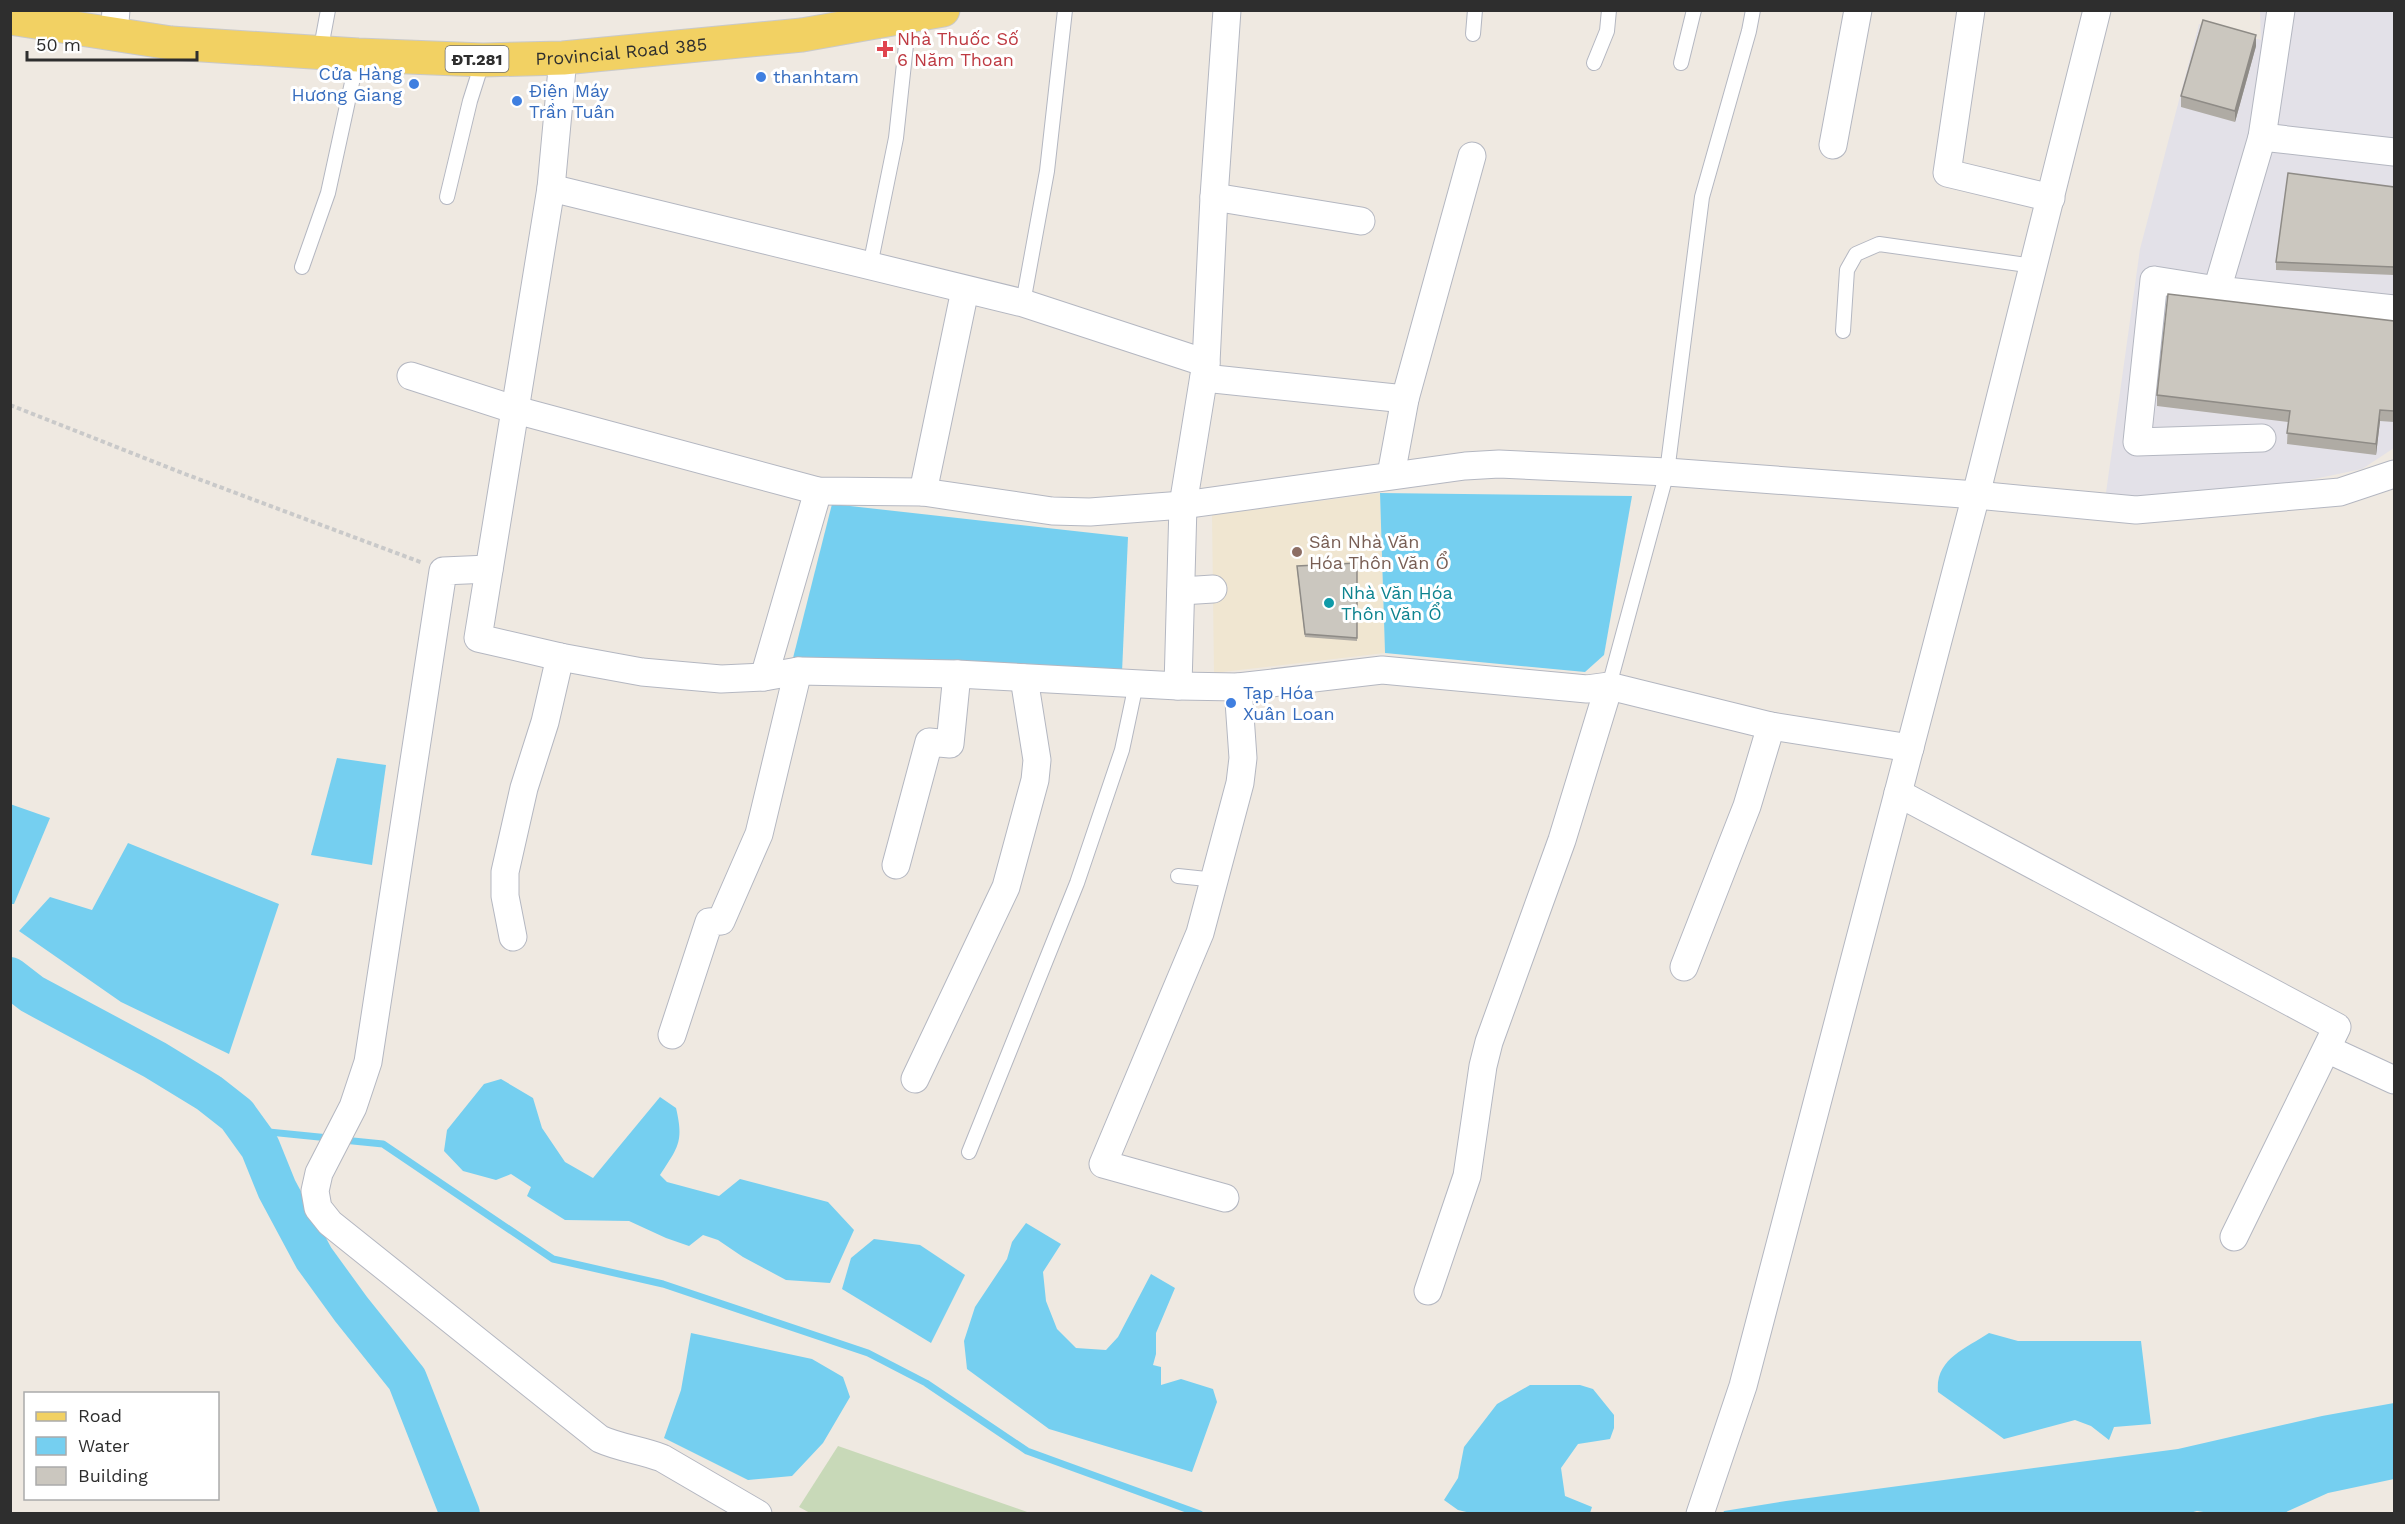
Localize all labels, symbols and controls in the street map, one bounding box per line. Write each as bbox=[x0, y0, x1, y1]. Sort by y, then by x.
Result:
scale bar bbox=[27, 24, 196, 62]
place label: Nhà Thuốc Số 6 Năm Thoan bbox=[897, 28, 1019, 70]
street label: Provincial Road 385 bbox=[535, 33, 708, 69]
text: 50 m bbox=[36, 34, 81, 55]
marker: Nhà Thuốc Số 6 Năm Thoan bbox=[878, 42, 892, 56]
road number: ĐT.281 bbox=[446, 46, 508, 72]
place label: Cửa Hàng Hương Giang bbox=[291, 63, 402, 105]
place label: thanhtam bbox=[773, 66, 859, 87]
marker: thanhtam bbox=[754, 70, 768, 84]
marker: Cửa Hàng Hương Giang bbox=[407, 77, 421, 91]
place label: Điện Máy Trần Tuân bbox=[529, 80, 615, 122]
marker: Điện Máy Trần Tuân bbox=[510, 94, 524, 108]
place label: Sân Nhà Văn Hóa Thôn Văn Ổ bbox=[1309, 531, 1449, 573]
marker: Sân Nhà Văn Hóa Thôn Văn Ổ bbox=[1290, 545, 1304, 559]
place label: Nhà Văn Hóa Thôn Văn Ổ bbox=[1341, 582, 1453, 624]
marker: Nhà Văn Hóa Thôn Văn Ổ bbox=[1322, 596, 1336, 610]
place label: Tạp Hóa Xuân Loan bbox=[1243, 682, 1335, 724]
marker: Tạp Hóa Xuân Loan bbox=[1224, 696, 1238, 710]
legend bbox=[24, 1392, 219, 1500]
text: Road bbox=[78, 1405, 122, 1426]
text: Water bbox=[78, 1435, 130, 1456]
text: Building bbox=[78, 1465, 148, 1486]

